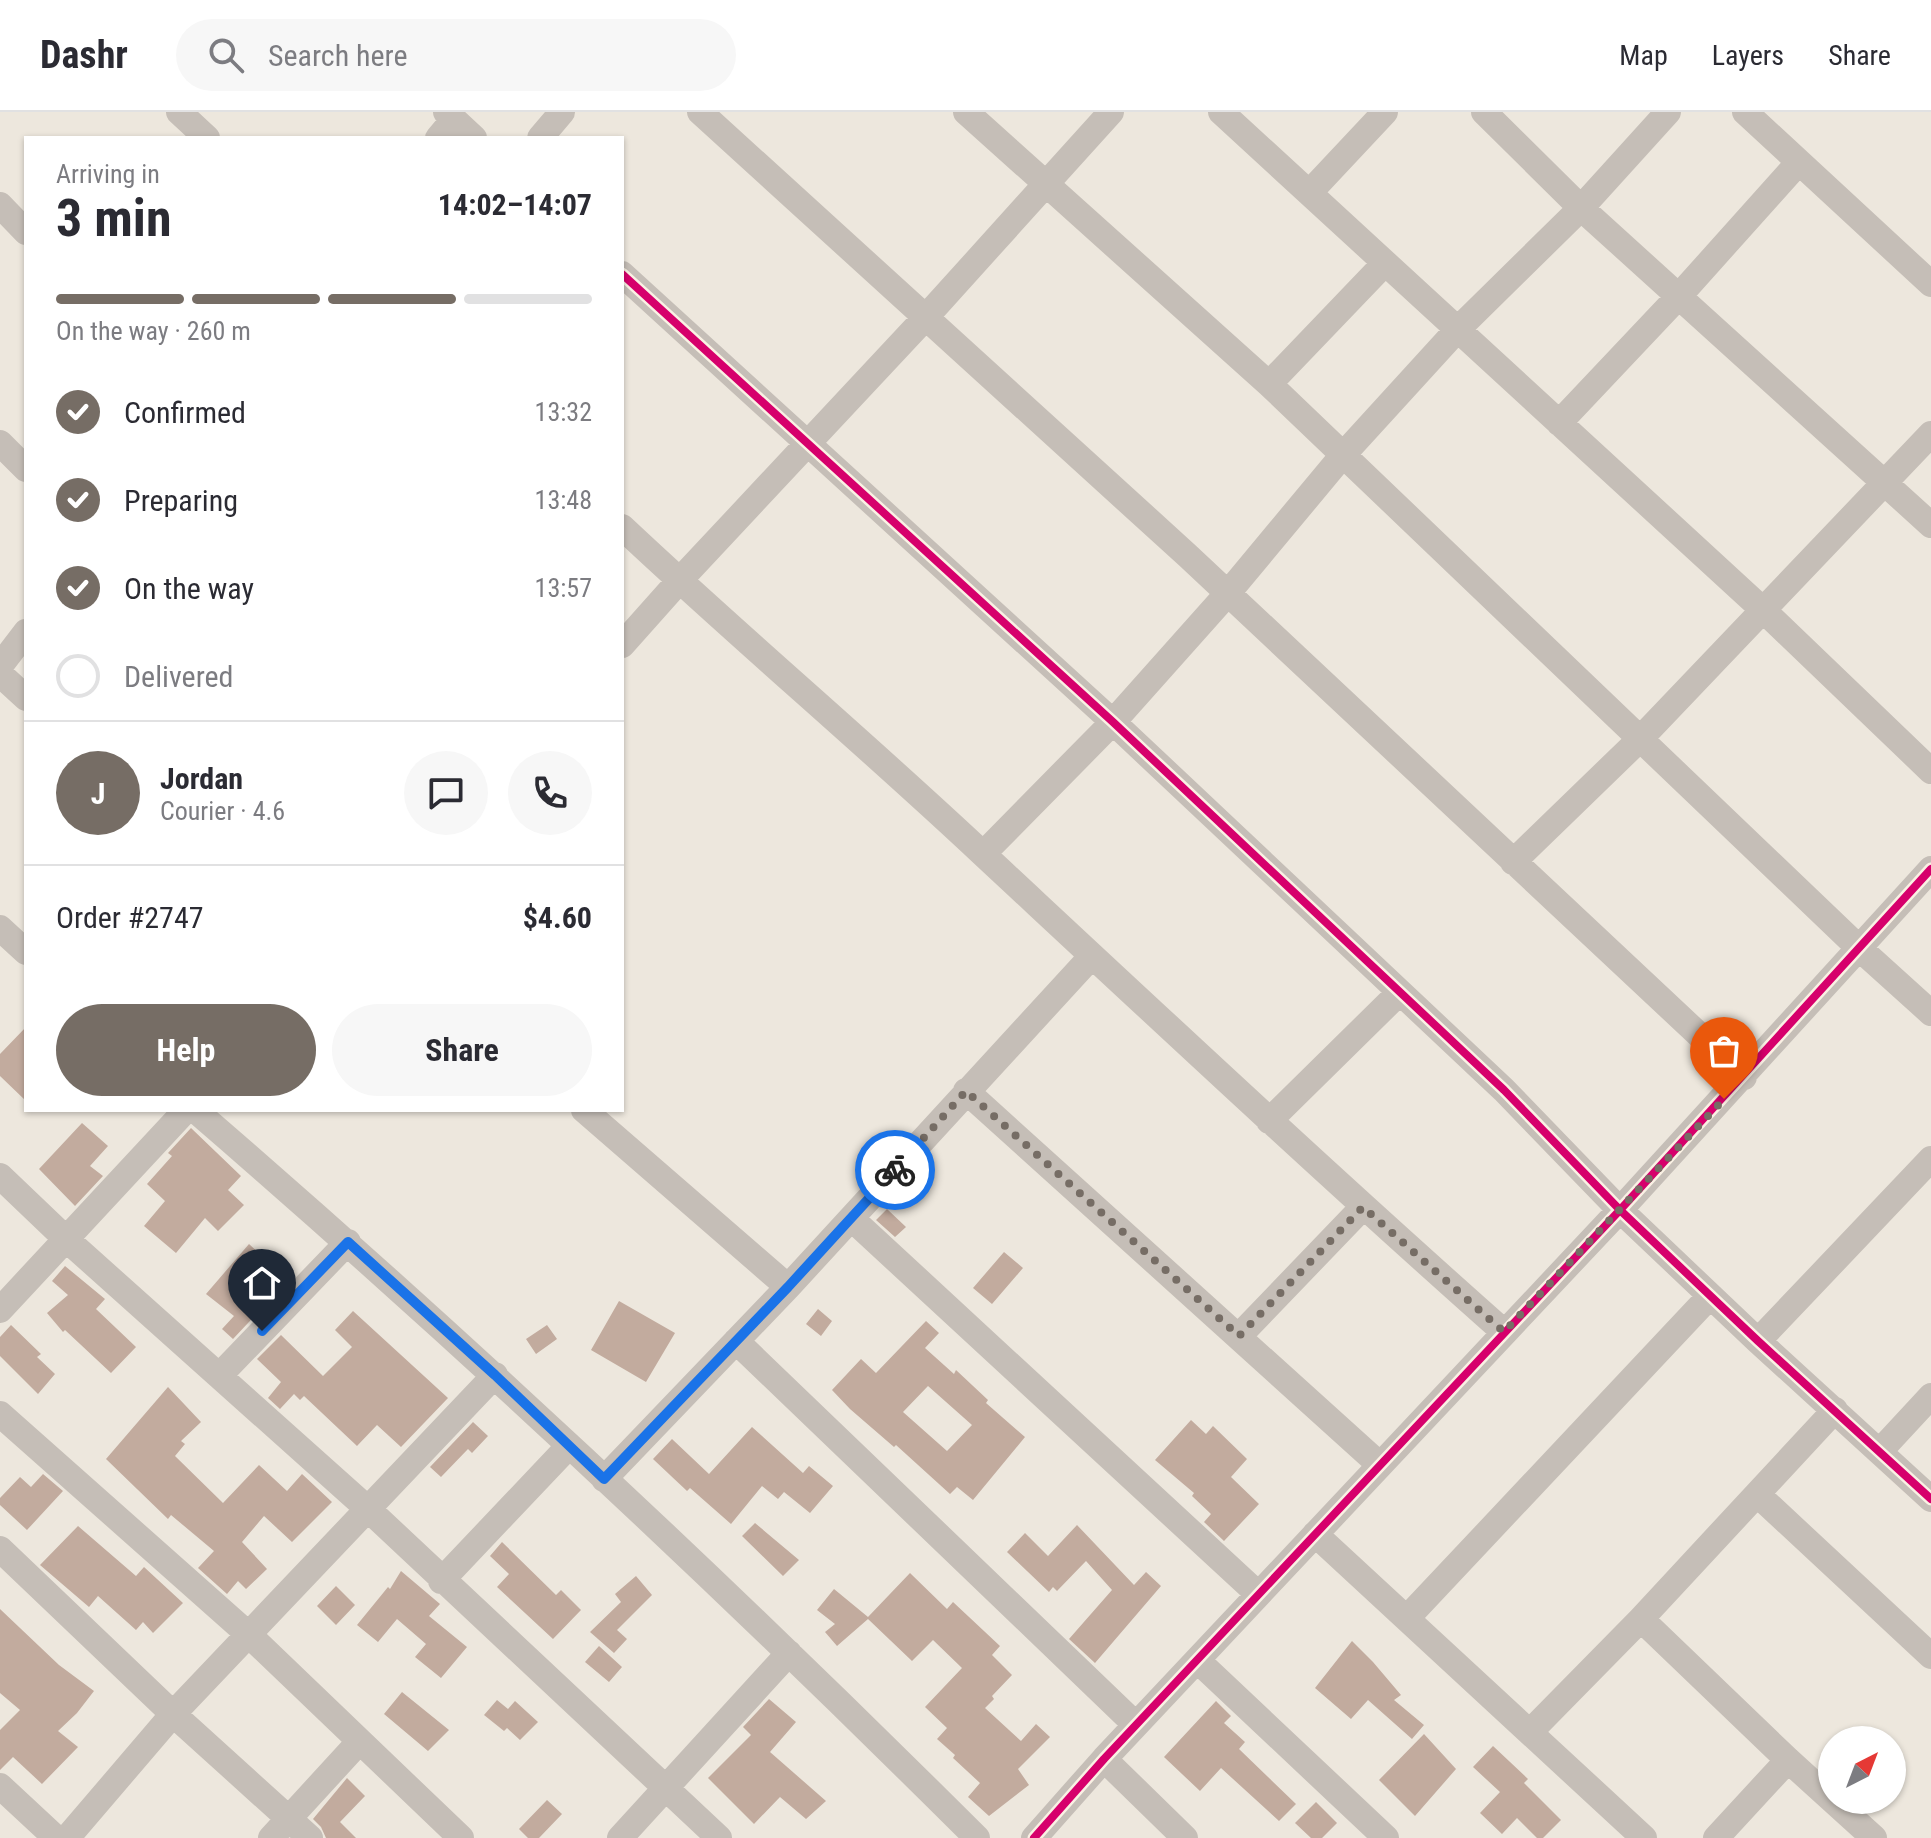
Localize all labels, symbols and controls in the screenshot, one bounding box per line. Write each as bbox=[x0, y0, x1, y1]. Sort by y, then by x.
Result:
search box bbox=[176, 19, 736, 91]
text: Dashr bbox=[40, 33, 128, 77]
icon: search bbox=[204, 33, 248, 77]
text: Search here bbox=[268, 38, 407, 73]
text: Map bbox=[1619, 39, 1668, 72]
text: Layers bbox=[1712, 39, 1784, 72]
text: Share bbox=[1828, 39, 1891, 72]
text: Arriving in bbox=[56, 159, 160, 189]
text: 14:02–14:07 bbox=[438, 187, 592, 222]
text: 3 min bbox=[56, 188, 172, 249]
text: On the way · 260 m bbox=[56, 316, 251, 346]
icon: check bbox=[56, 390, 100, 434]
text: Confirmed bbox=[124, 395, 246, 430]
text: 13:32 bbox=[535, 397, 592, 427]
icon: check bbox=[56, 478, 100, 522]
text: Preparing bbox=[124, 483, 238, 518]
text: 13:48 bbox=[535, 485, 592, 515]
icon: check bbox=[56, 566, 100, 610]
text: On the way bbox=[124, 571, 254, 606]
text: 13:57 bbox=[535, 573, 592, 603]
text: Delivered bbox=[124, 659, 233, 694]
button: chat bbox=[404, 751, 488, 835]
button: phone bbox=[508, 751, 592, 835]
text: Jordan bbox=[160, 761, 243, 796]
text: J bbox=[91, 776, 105, 811]
text: Courier · 4.6 bbox=[160, 796, 285, 826]
text: Order #2747 bbox=[56, 900, 204, 935]
text: $4.60 bbox=[523, 900, 592, 935]
button: Help bbox=[56, 1004, 316, 1096]
button: Share bbox=[332, 1004, 592, 1096]
pin bbox=[1690, 1017, 1758, 1099]
icon: bag bbox=[1702, 1029, 1746, 1073]
courier bbox=[855, 1130, 935, 1210]
icon: bike bbox=[873, 1148, 917, 1192]
pin bbox=[228, 1249, 296, 1331]
icon: home bbox=[240, 1261, 284, 1305]
north arrow bbox=[1818, 1726, 1906, 1814]
map controls bbox=[1818, 1726, 1906, 1814]

